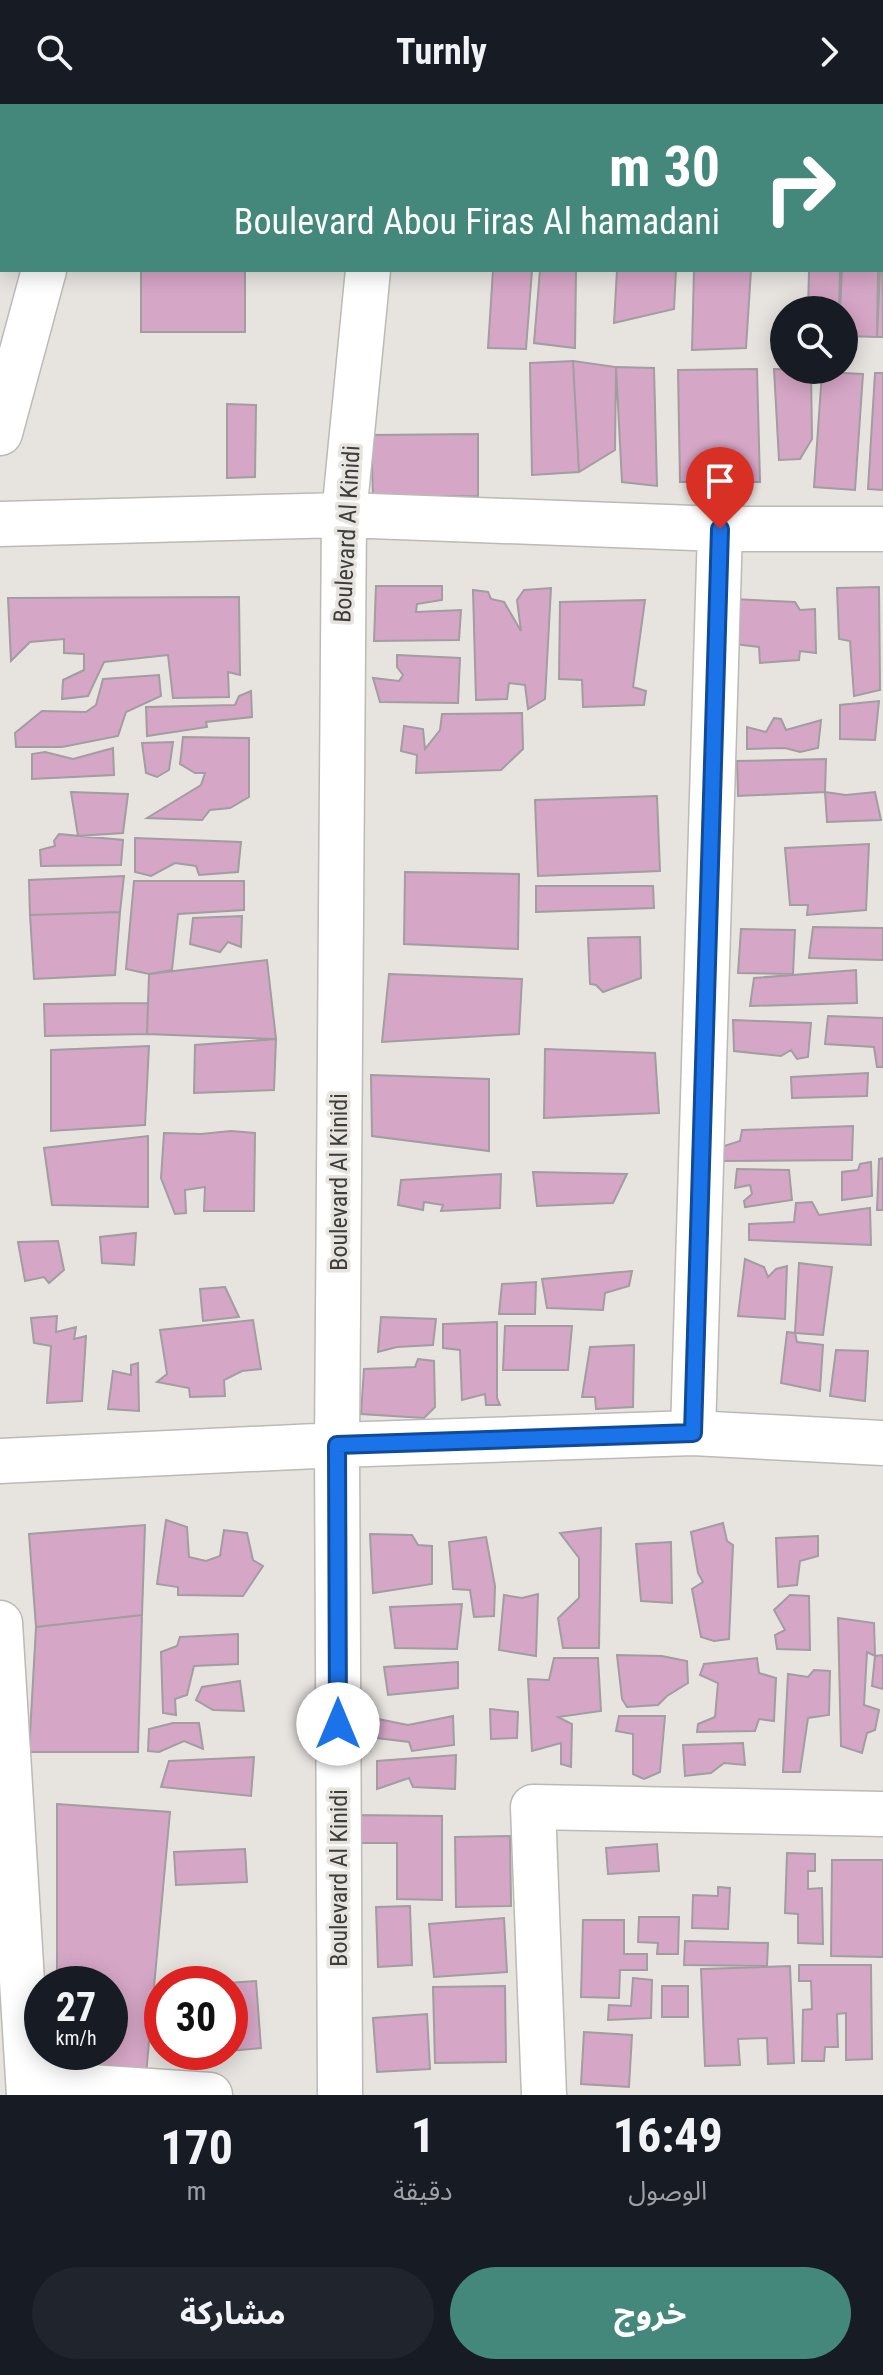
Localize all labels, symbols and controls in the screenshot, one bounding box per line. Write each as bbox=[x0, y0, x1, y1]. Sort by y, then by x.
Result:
icon: search bbox=[32, 30, 76, 74]
icon: forward bbox=[807, 30, 851, 74]
text: Turnly bbox=[396, 31, 487, 73]
text: 30 m bbox=[609, 134, 720, 200]
icon: right bbox=[748, 136, 852, 240]
text: Boulevard Abou Firas Al hamadani bbox=[234, 201, 720, 243]
map controls bbox=[770, 296, 858, 384]
button: search bbox=[770, 296, 858, 384]
street label: Boulevard Al Kinidi bbox=[328, 445, 366, 623]
pin bbox=[686, 447, 754, 529]
icon: arrive bbox=[698, 459, 742, 503]
street label: Boulevard Al Kinidi bbox=[325, 1093, 353, 1271]
position arrow bbox=[296, 1682, 380, 1766]
street label: Boulevard Al Kinidi bbox=[325, 1789, 353, 1967]
speed limit sign: 30 bbox=[144, 1966, 248, 2070]
text: 27 bbox=[56, 1984, 96, 2031]
text: km/h bbox=[55, 2026, 97, 2050]
text: 1 bbox=[411, 2107, 435, 2164]
text: 16:49 bbox=[613, 2107, 723, 2164]
text: 170 bbox=[160, 2119, 233, 2176]
text: m bbox=[187, 2176, 206, 2206]
text: دقيقة bbox=[393, 2176, 452, 2206]
text: الوصول bbox=[628, 2176, 707, 2206]
button: مشاركة bbox=[32, 2267, 434, 2359]
button: خروج bbox=[450, 2267, 851, 2359]

